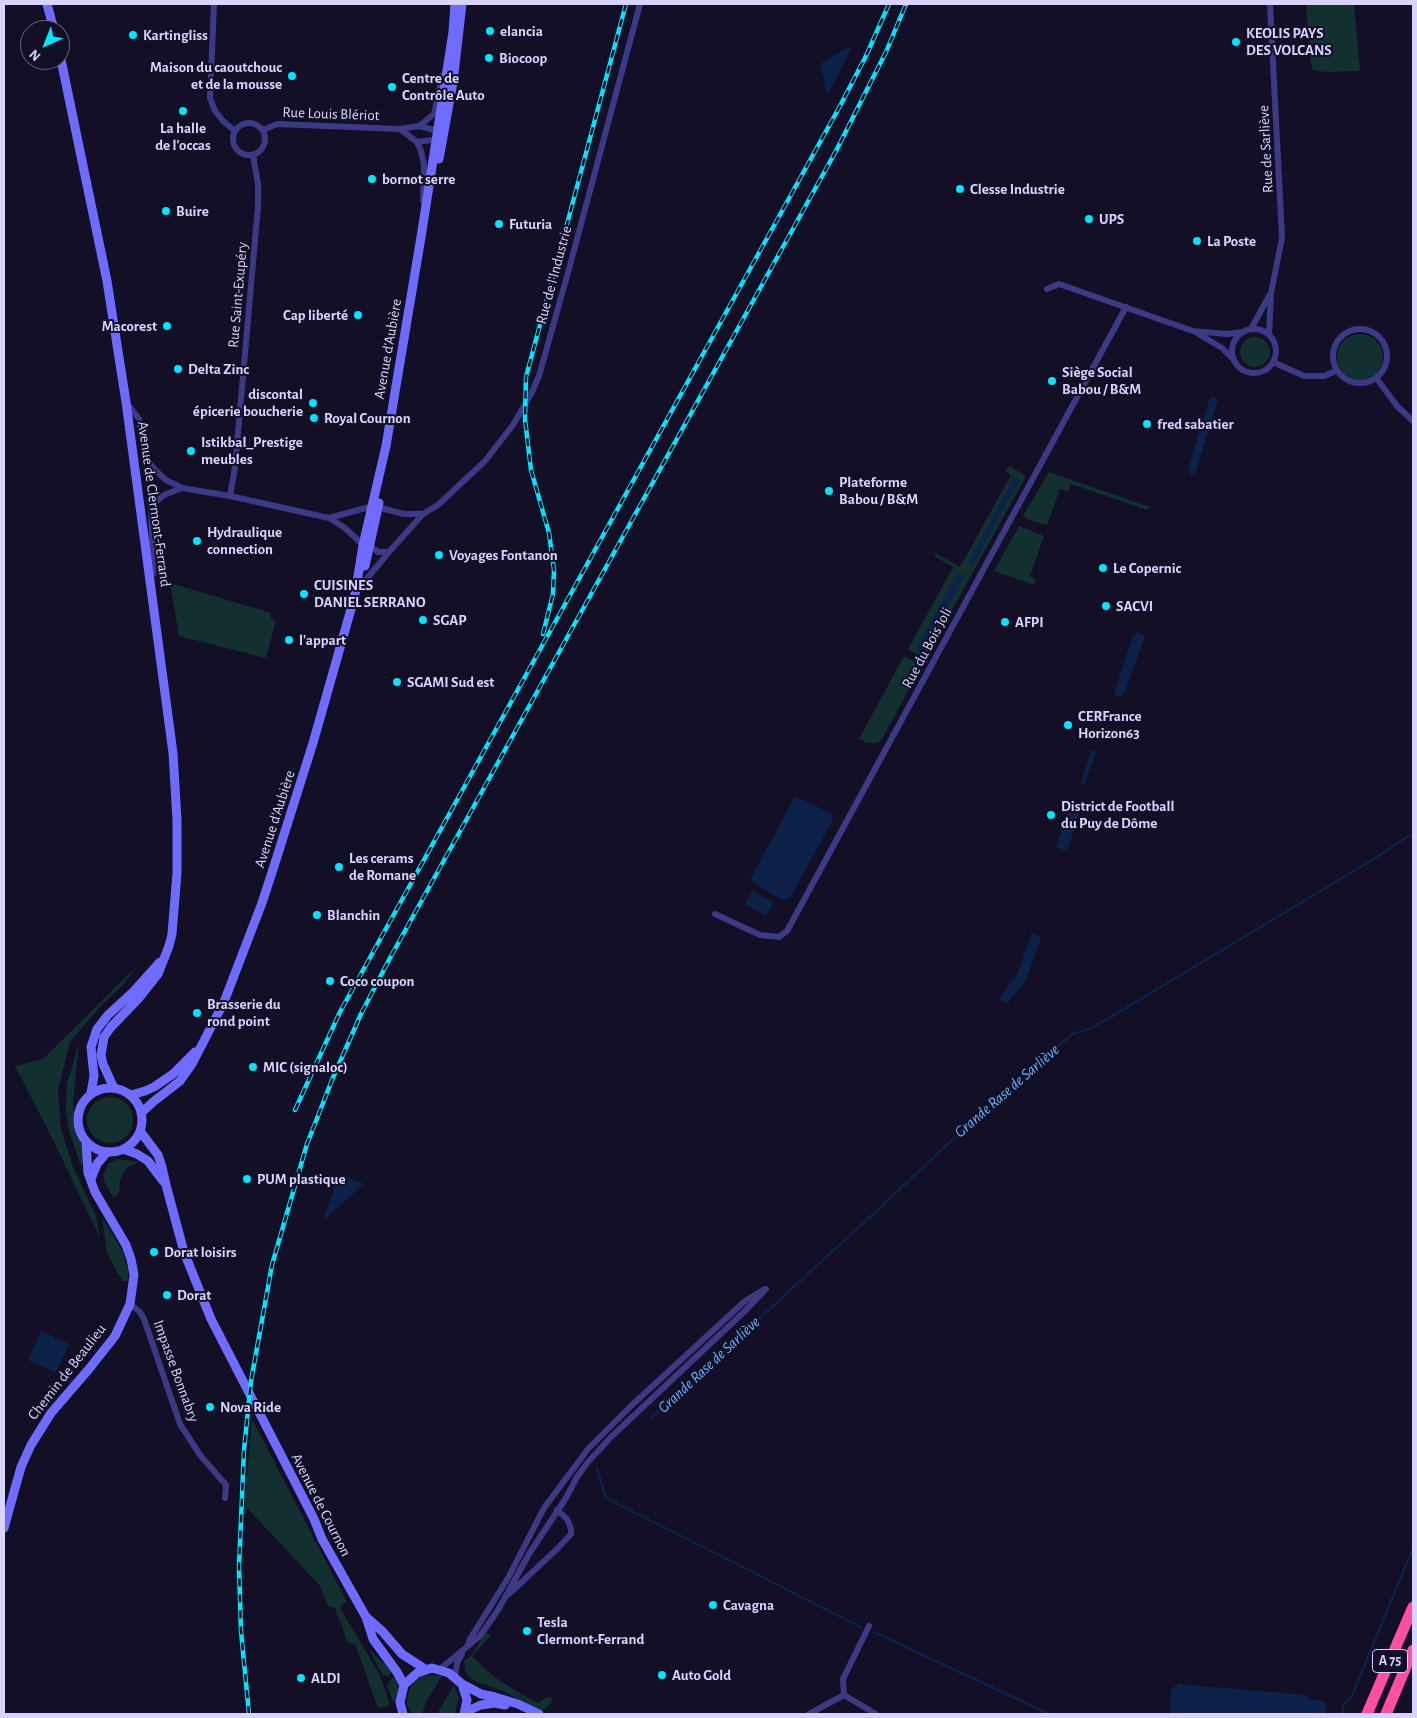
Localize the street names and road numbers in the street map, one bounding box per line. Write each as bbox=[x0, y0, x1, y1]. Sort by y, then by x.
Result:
street label: Rue Louis Blériot bbox=[282, 103, 380, 125]
street label: Rue de Sarliève bbox=[1255, 105, 1277, 193]
street label: Rue de l'Industrie bbox=[532, 224, 576, 326]
street label: Rue Saint-Exupéry bbox=[224, 241, 252, 349]
street label: Avenue d'Aubière bbox=[370, 297, 406, 401]
street label: Avenue de Clermont-Ferrand bbox=[133, 420, 175, 588]
street label: Rue du Bois Joli bbox=[898, 605, 956, 691]
street label: Avenue d'Aubière bbox=[251, 768, 299, 870]
street label: Impasse Bonnabry bbox=[149, 1318, 203, 1424]
street label: Chemin de Beaulieu bbox=[24, 1320, 110, 1424]
street label: Avenue de Cournon bbox=[287, 1450, 355, 1560]
road number: A 75 bbox=[1372, 1650, 1408, 1672]

